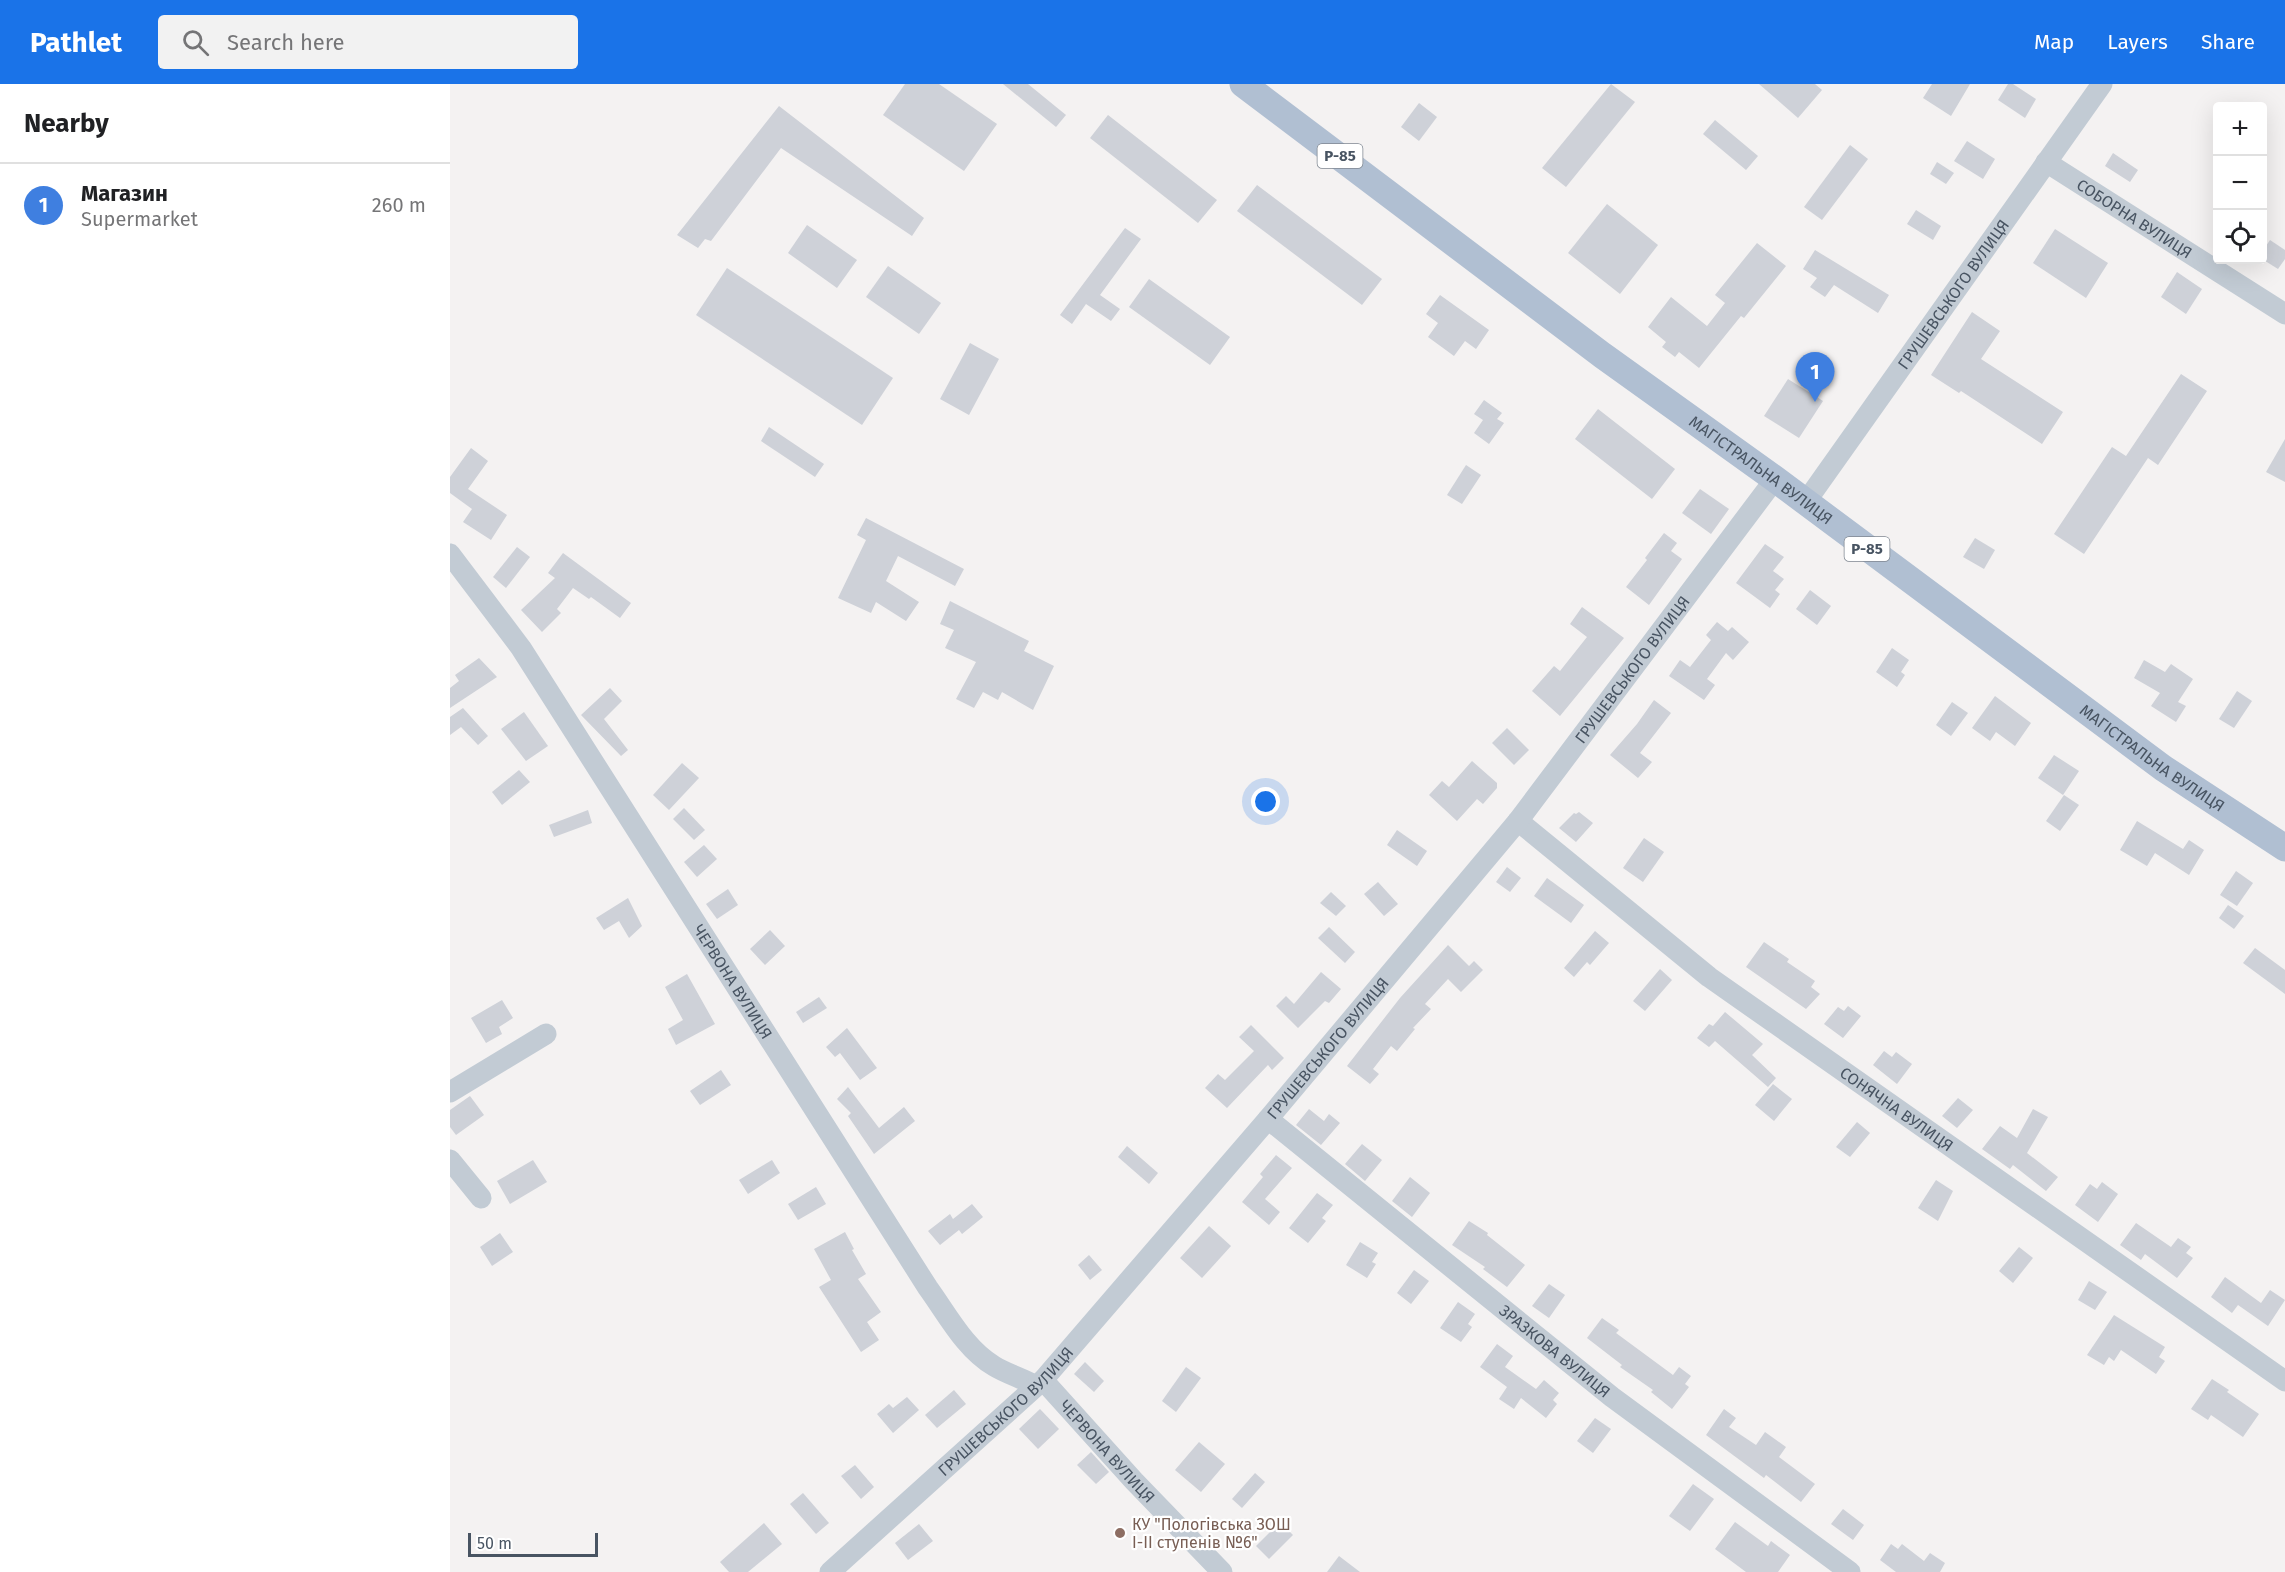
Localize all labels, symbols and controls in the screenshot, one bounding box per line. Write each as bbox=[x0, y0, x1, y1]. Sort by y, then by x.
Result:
search box bbox=[158, 15, 578, 69]
text: Pathlet bbox=[30, 26, 122, 59]
icon: search bbox=[179, 26, 212, 59]
text: Search here bbox=[227, 29, 345, 56]
text: Map bbox=[2034, 29, 2074, 55]
text: Layers bbox=[2107, 29, 2168, 55]
text: Share bbox=[2201, 29, 2255, 55]
map controls bbox=[2213, 102, 2267, 264]
button: + bbox=[2213, 102, 2267, 156]
text: Nearby bbox=[24, 108, 109, 139]
road number: Р-85 bbox=[1318, 144, 1362, 168]
button: − bbox=[2213, 156, 2267, 210]
street label: СОБОРНА ВУЛИЦЯ bbox=[2073, 175, 2196, 263]
text: Магазин bbox=[81, 180, 168, 207]
text: 1 bbox=[39, 193, 48, 217]
text: 260 m bbox=[372, 193, 426, 217]
text: Supermarket bbox=[81, 207, 198, 231]
button: locate bbox=[2213, 210, 2267, 264]
street label: ГРУШЕВСЬКОГО ВУЛИЦЯ bbox=[1894, 216, 2013, 373]
pin: 1 bbox=[1796, 352, 1834, 402]
street label: МАГІСТРАЛЬНА ВУЛИЦЯ bbox=[1685, 412, 1836, 529]
road number: Р-85 bbox=[1844, 537, 1890, 561]
street label: ГРУШЕВСЬКОГО ВУЛИЦЯ bbox=[1571, 592, 1694, 747]
street label: МАГІСТРАЛЬНА ВУЛИЦЯ bbox=[2076, 701, 2228, 816]
your location bbox=[1251, 787, 1280, 816]
street label: ЧЕРВОНА ВУЛИЦЯ bbox=[689, 921, 776, 1043]
street label: ГРУШЕВСЬКОГО ВУЛИЦЯ bbox=[1263, 974, 1393, 1123]
street label: СОНЯЧНА ВУЛИЦЯ bbox=[1836, 1063, 1957, 1155]
street label: ЗРАЗКОВА ВУЛИЦЯ bbox=[1495, 1301, 1614, 1402]
street label: ГРУШЕВСЬКОГО ВУЛИЦЯ bbox=[934, 1343, 1077, 1480]
street label: ЧЕРВОНА ВУЛИЦЯ bbox=[1056, 1396, 1159, 1507]
place label: КУ "Пологівська ЗОШ І-ІІ ступенів №6" bbox=[1132, 1515, 1291, 1552]
marker: КУ "Пологівська ЗОШ І-ІІ ступенів №6" bbox=[1113, 1526, 1127, 1540]
scale bar bbox=[468, 1530, 598, 1558]
text: 50 m bbox=[477, 1534, 512, 1553]

